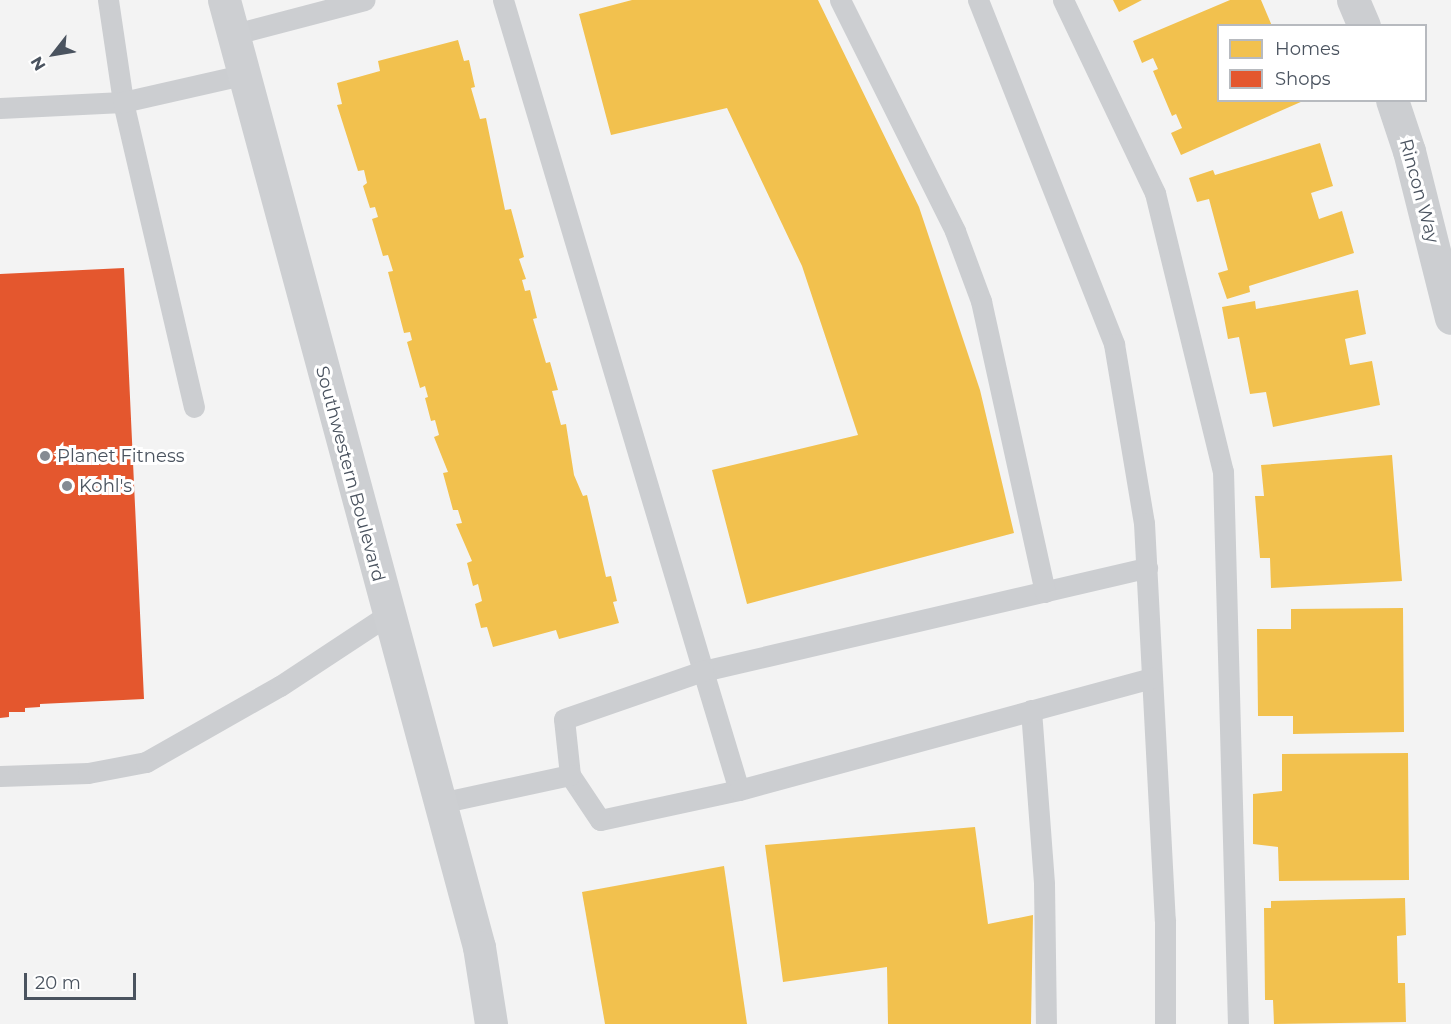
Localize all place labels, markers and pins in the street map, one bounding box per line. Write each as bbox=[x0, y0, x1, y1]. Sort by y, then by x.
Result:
place label: Planet Fitness bbox=[57, 445, 184, 467]
marker: Planet Fitness bbox=[38, 449, 52, 463]
place label: Kohl's bbox=[79, 475, 132, 497]
marker: Kohl's bbox=[60, 479, 74, 493]

